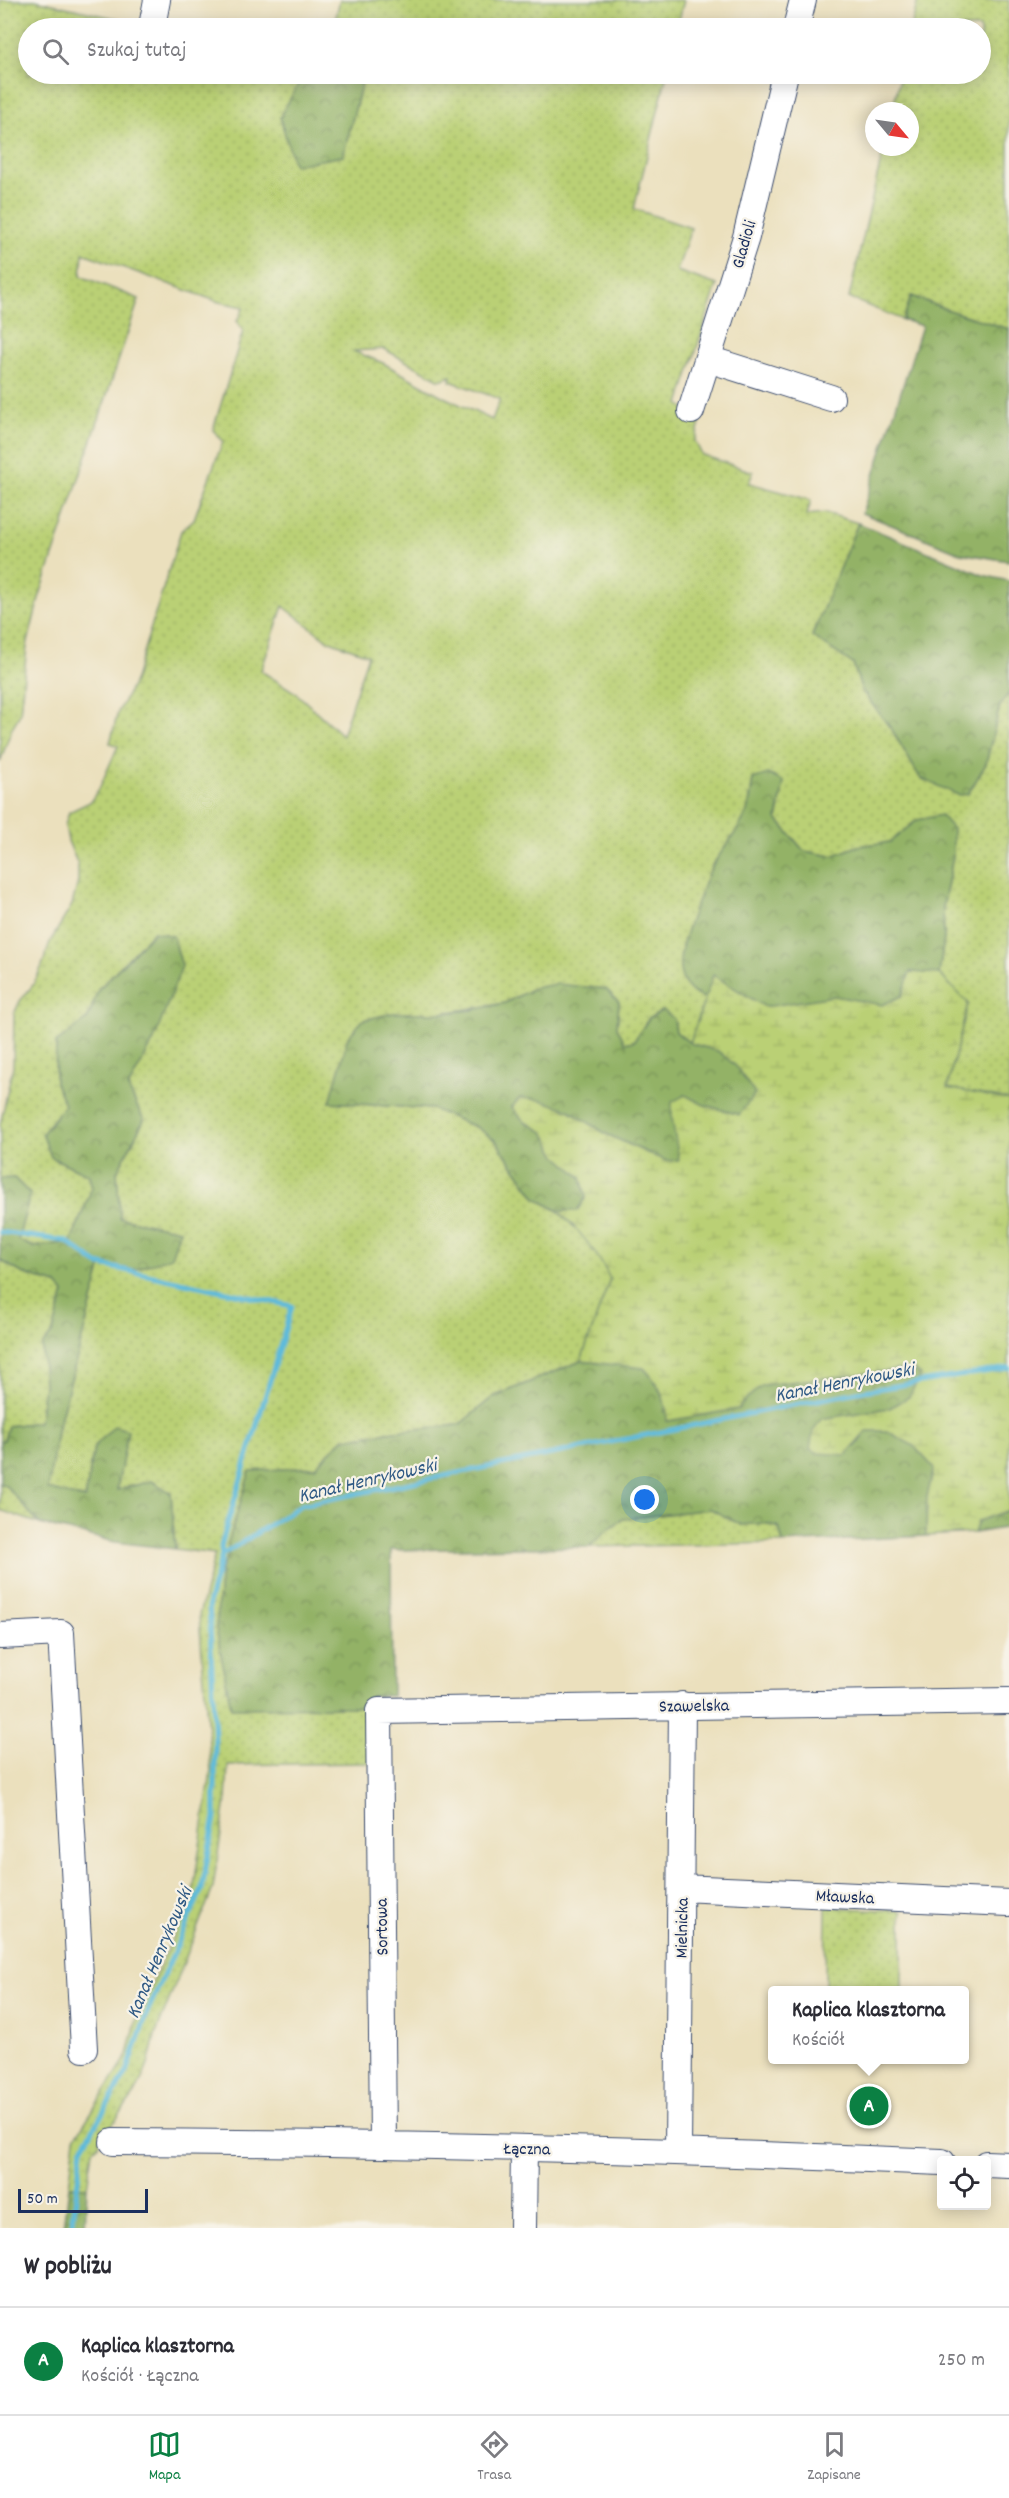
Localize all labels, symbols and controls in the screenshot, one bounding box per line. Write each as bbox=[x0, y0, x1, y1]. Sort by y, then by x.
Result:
search box bbox=[18, 18, 991, 84]
icon: search bbox=[39, 35, 72, 68]
text: Szukaj tutaj bbox=[87, 36, 186, 67]
north arrow bbox=[865, 102, 919, 156]
street label: Gladioli bbox=[727, 218, 764, 272]
water label: Kanał Henrykowski bbox=[773, 1356, 920, 1411]
water label: Kanał Henrykowski bbox=[296, 1452, 443, 1511]
your location bbox=[630, 1485, 659, 1514]
street label: Szawelska bbox=[659, 1694, 730, 1721]
water label: Kanał Henrykowski bbox=[120, 1880, 202, 2024]
street label: Mławska bbox=[815, 1884, 875, 1913]
street label: Mielnicka bbox=[670, 1897, 697, 1959]
street label: Sortowa bbox=[370, 1898, 396, 1956]
popup bbox=[768, 1986, 969, 2064]
text: Kaplica klasztorna bbox=[792, 1996, 945, 2027]
text: Kościół bbox=[792, 2027, 845, 2055]
pin: A bbox=[850, 2084, 888, 2128]
street label: Łączna bbox=[503, 2138, 551, 2163]
map controls bbox=[937, 2156, 991, 2210]
button: locate bbox=[937, 2156, 991, 2210]
scale bar bbox=[18, 2186, 148, 2214]
text: 50 m bbox=[27, 2188, 58, 2211]
text: W pobliżu bbox=[24, 2249, 112, 2286]
text: Kaplica klasztorna bbox=[81, 2332, 234, 2363]
text: A bbox=[38, 2347, 49, 2375]
text: 250 m bbox=[938, 2347, 985, 2375]
text: Kościół · Łączna bbox=[81, 2363, 199, 2391]
tab: Mapa bbox=[148, 2428, 181, 2487]
tab: Trasa bbox=[477, 2428, 511, 2487]
tab: Zapisane bbox=[807, 2428, 861, 2487]

